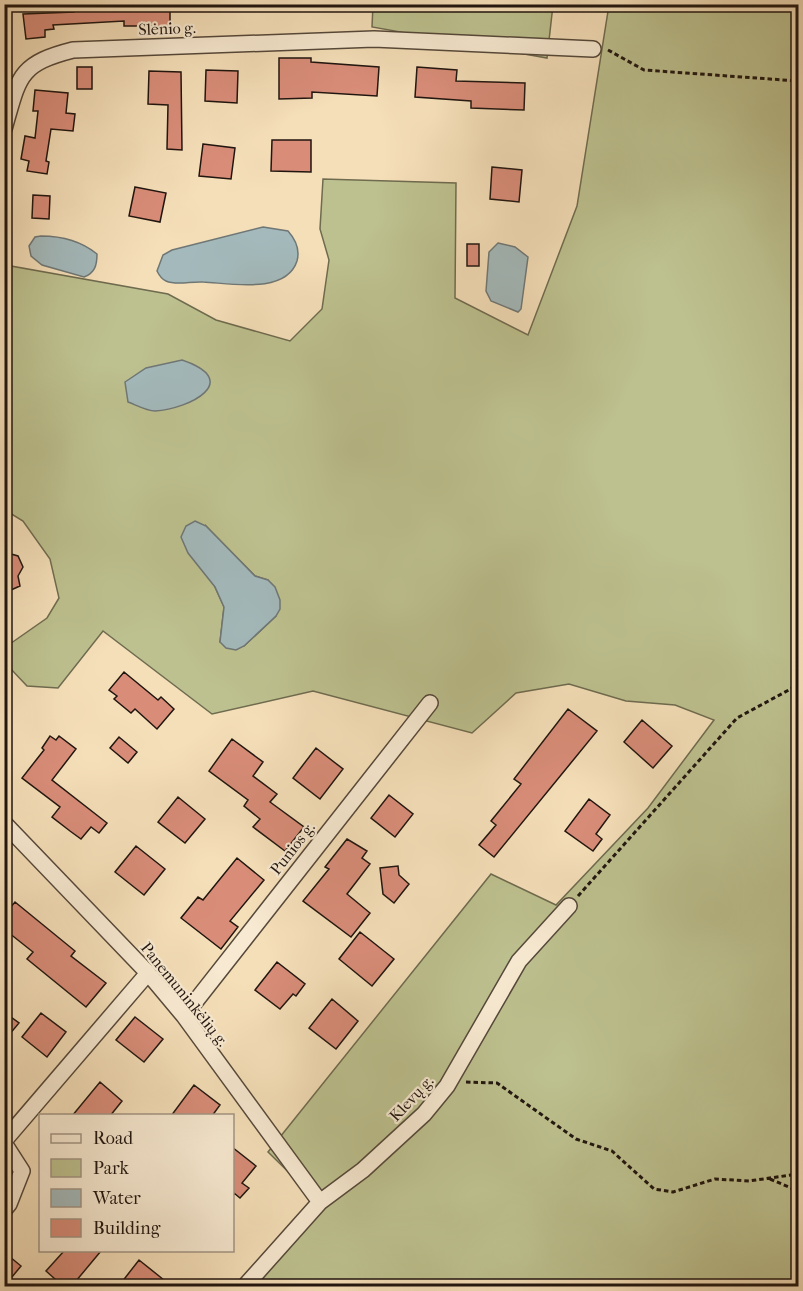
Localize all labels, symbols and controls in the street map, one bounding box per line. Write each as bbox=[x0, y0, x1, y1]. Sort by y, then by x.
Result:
street label: Slėnio g. bbox=[138, 18, 196, 39]
street label: Punios g. bbox=[266, 818, 319, 878]
street label: Panemuninkėlių g. bbox=[137, 938, 232, 1050]
street label: Klevų g. bbox=[385, 1071, 437, 1125]
legend bbox=[39, 1114, 234, 1252]
text: Road bbox=[93, 1128, 133, 1149]
text: Park bbox=[93, 1158, 130, 1179]
text: Water bbox=[92, 1188, 141, 1209]
text: Building bbox=[93, 1218, 161, 1239]

